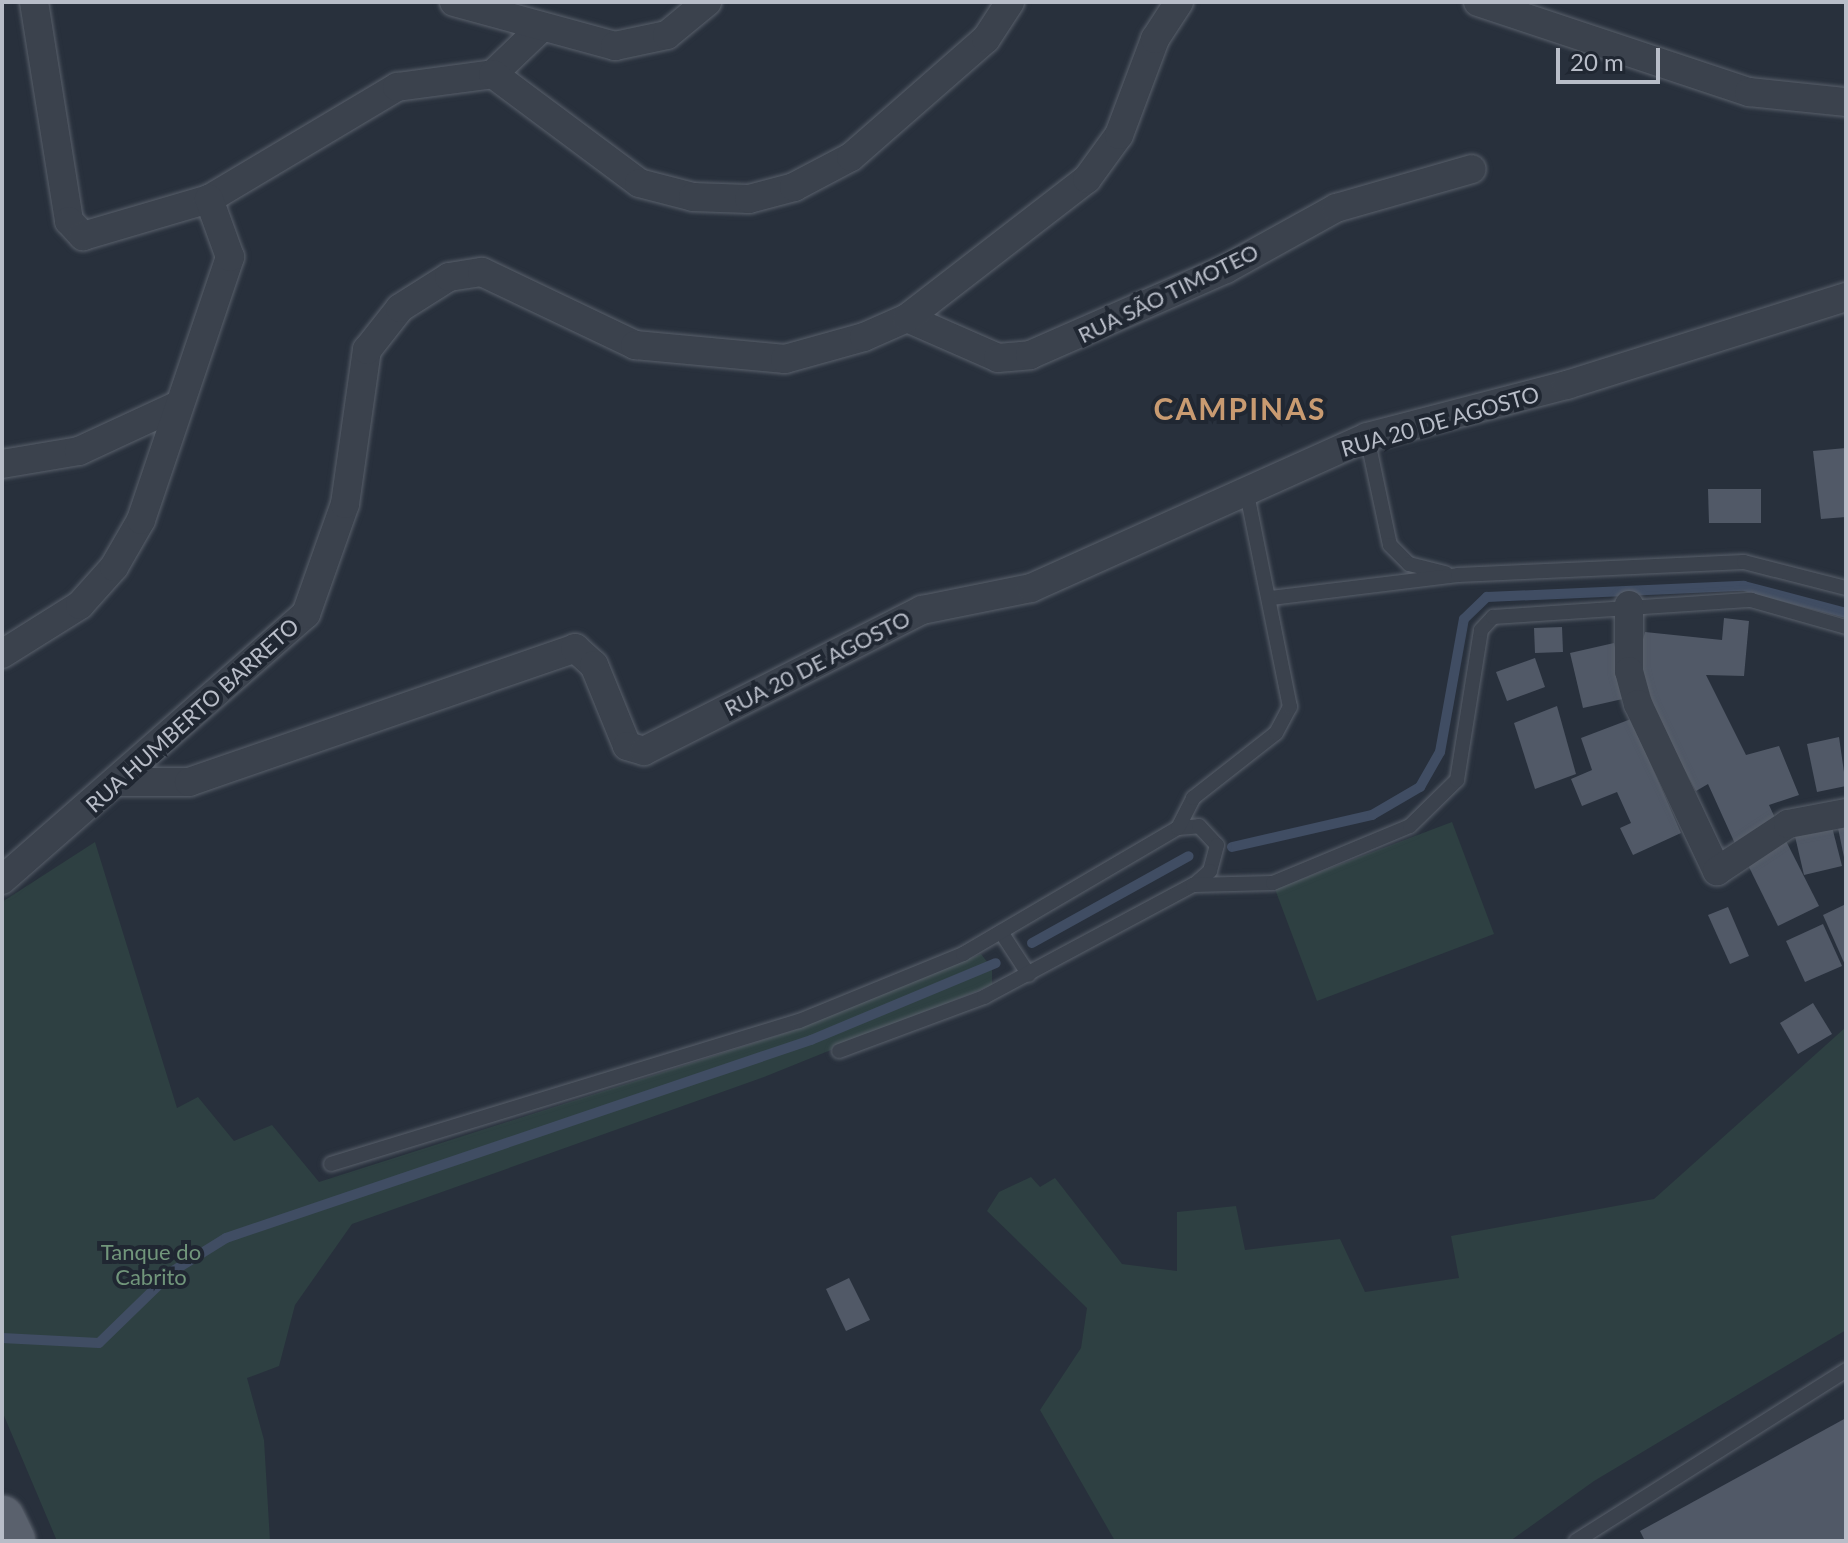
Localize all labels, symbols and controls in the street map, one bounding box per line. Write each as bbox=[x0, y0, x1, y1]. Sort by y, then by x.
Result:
scale bar bbox=[1560, 32, 1664, 82]
text: 20 m bbox=[1570, 47, 1624, 76]
street label: RUA SÃO TIMOTEO bbox=[1073, 238, 1263, 348]
street label: RUA 20 DE AGOSTO bbox=[1337, 380, 1543, 462]
district label: CAMPINAS bbox=[1154, 390, 1326, 426]
street label: RUA 20 DE AGOSTO bbox=[719, 604, 915, 722]
street label: RUA HUMBERTO BARRETO bbox=[80, 612, 304, 818]
park label: Tanque do Cabrito bbox=[101, 1238, 201, 1290]

